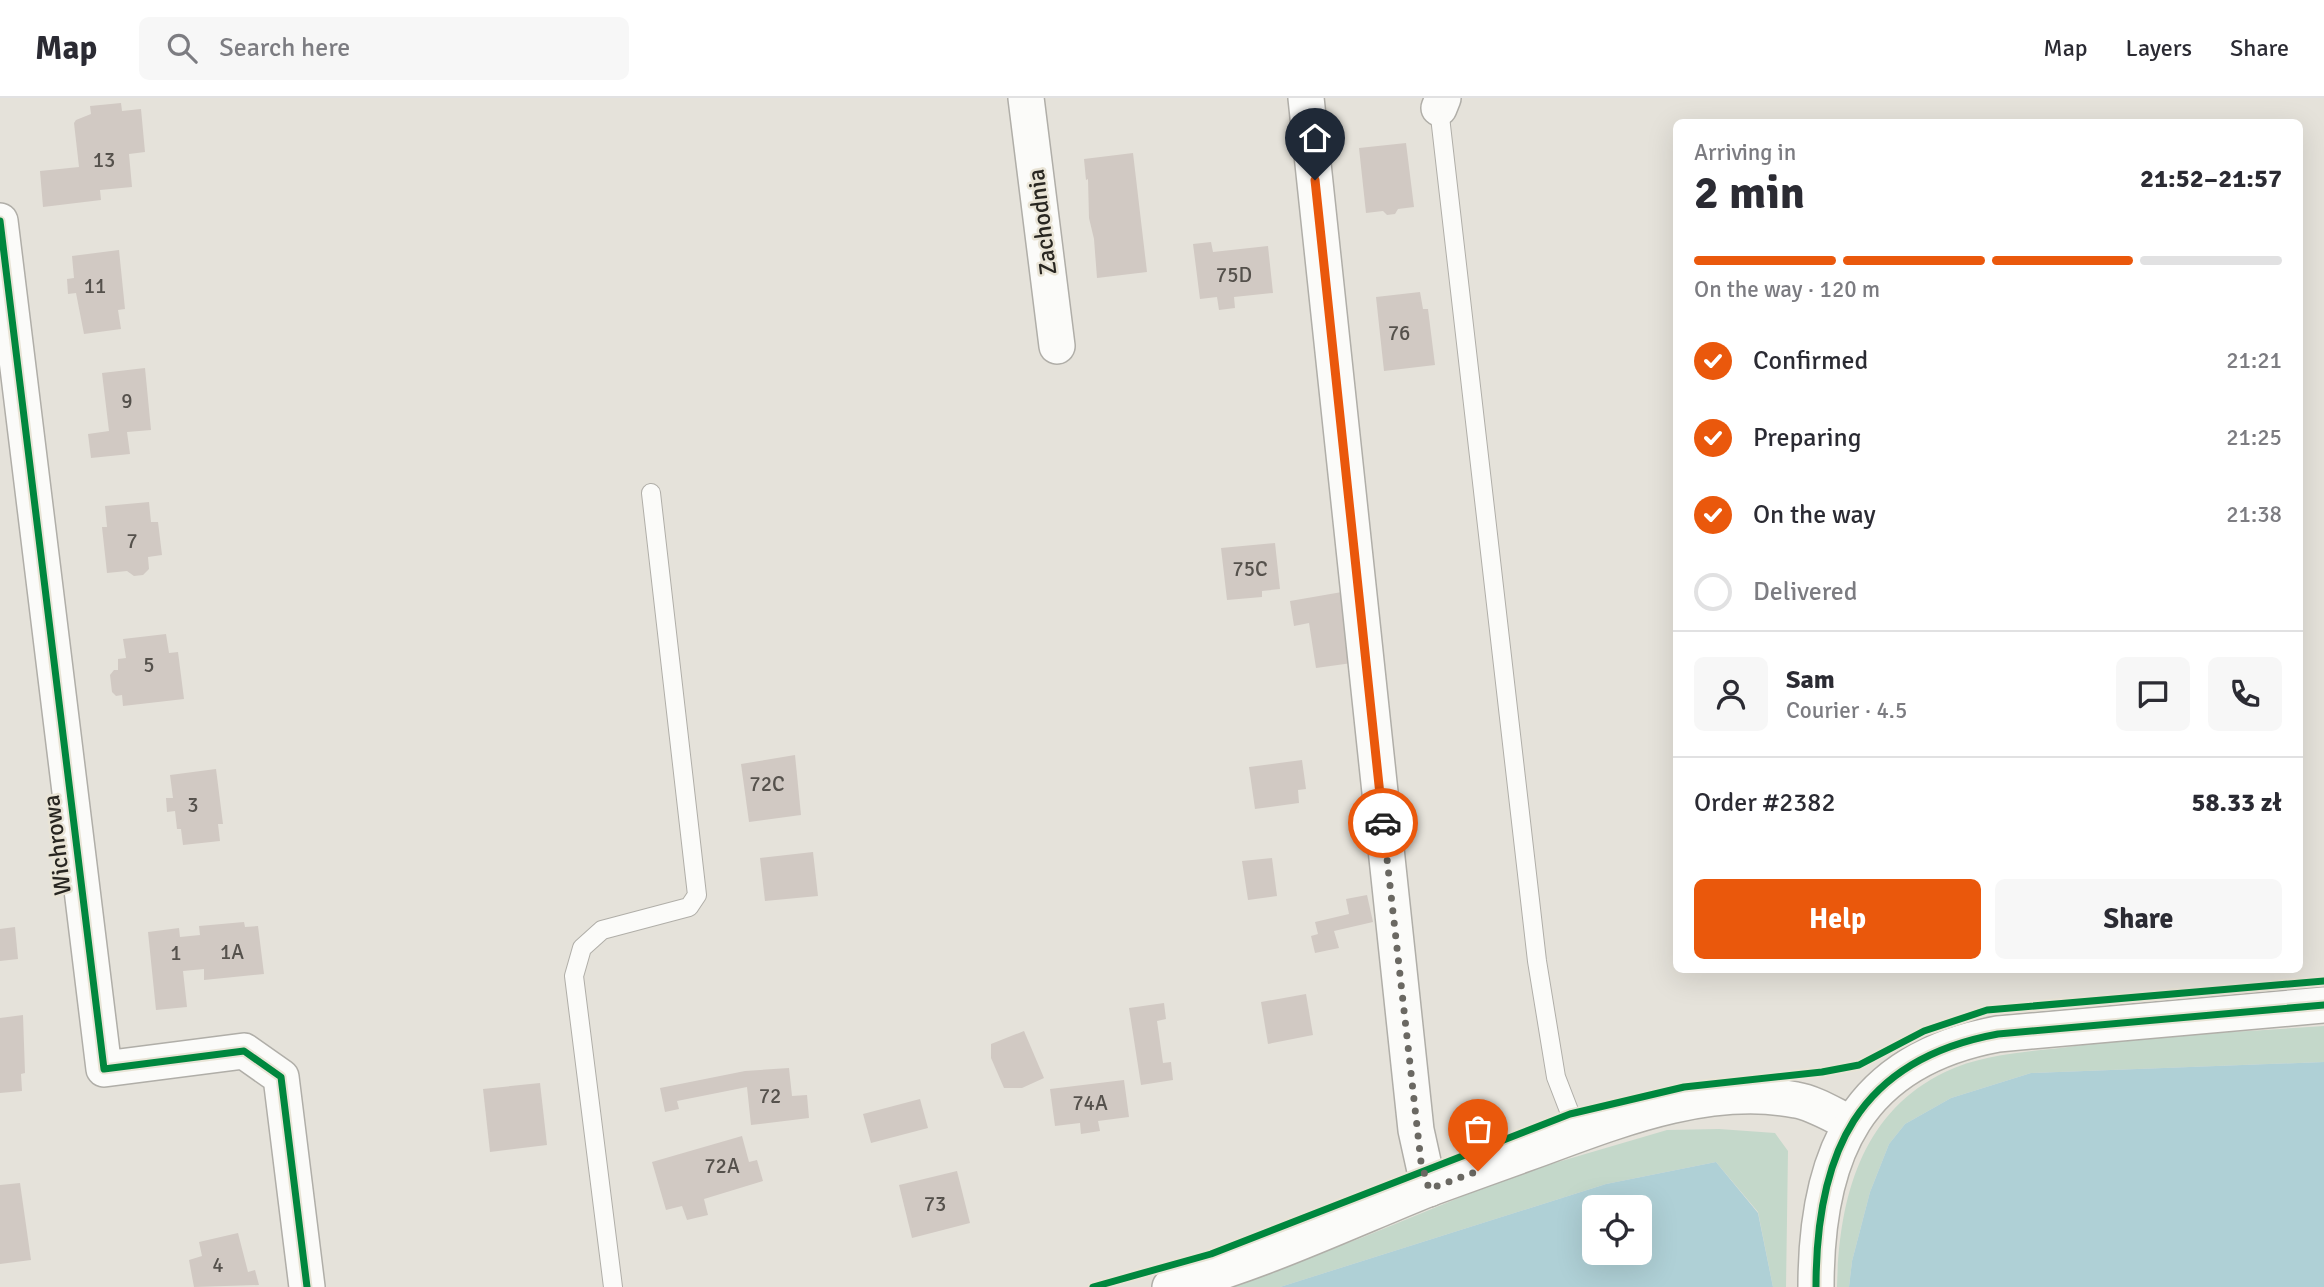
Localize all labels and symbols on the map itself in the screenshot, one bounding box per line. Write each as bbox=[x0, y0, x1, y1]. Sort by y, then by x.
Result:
pin bbox=[1285, 108, 1345, 180]
house number: 13 bbox=[93, 147, 115, 173]
street label: Zachodnia bbox=[1021, 167, 1063, 277]
house number: 75D bbox=[1216, 262, 1252, 288]
house number: 11 bbox=[84, 273, 106, 299]
house number: 76 bbox=[1388, 320, 1410, 346]
house number: 9 bbox=[121, 388, 133, 414]
house number: 7 bbox=[126, 528, 138, 554]
house number: 75C bbox=[1232, 556, 1268, 582]
house number: 5 bbox=[143, 652, 155, 678]
house number: 72C bbox=[749, 771, 785, 797]
courier bbox=[1348, 788, 1418, 858]
house number: 3 bbox=[187, 792, 199, 818]
street label: Wichrowa bbox=[36, 793, 78, 897]
house number: 1A bbox=[220, 939, 244, 965]
house number: 1 bbox=[170, 940, 182, 966]
house number: 72 bbox=[759, 1083, 781, 1109]
house number: 74A bbox=[1072, 1090, 1108, 1116]
pin bbox=[1448, 1099, 1508, 1171]
house number: 72A bbox=[704, 1153, 740, 1179]
house number: 73 bbox=[924, 1191, 946, 1217]
house number: 4 bbox=[212, 1252, 224, 1278]

